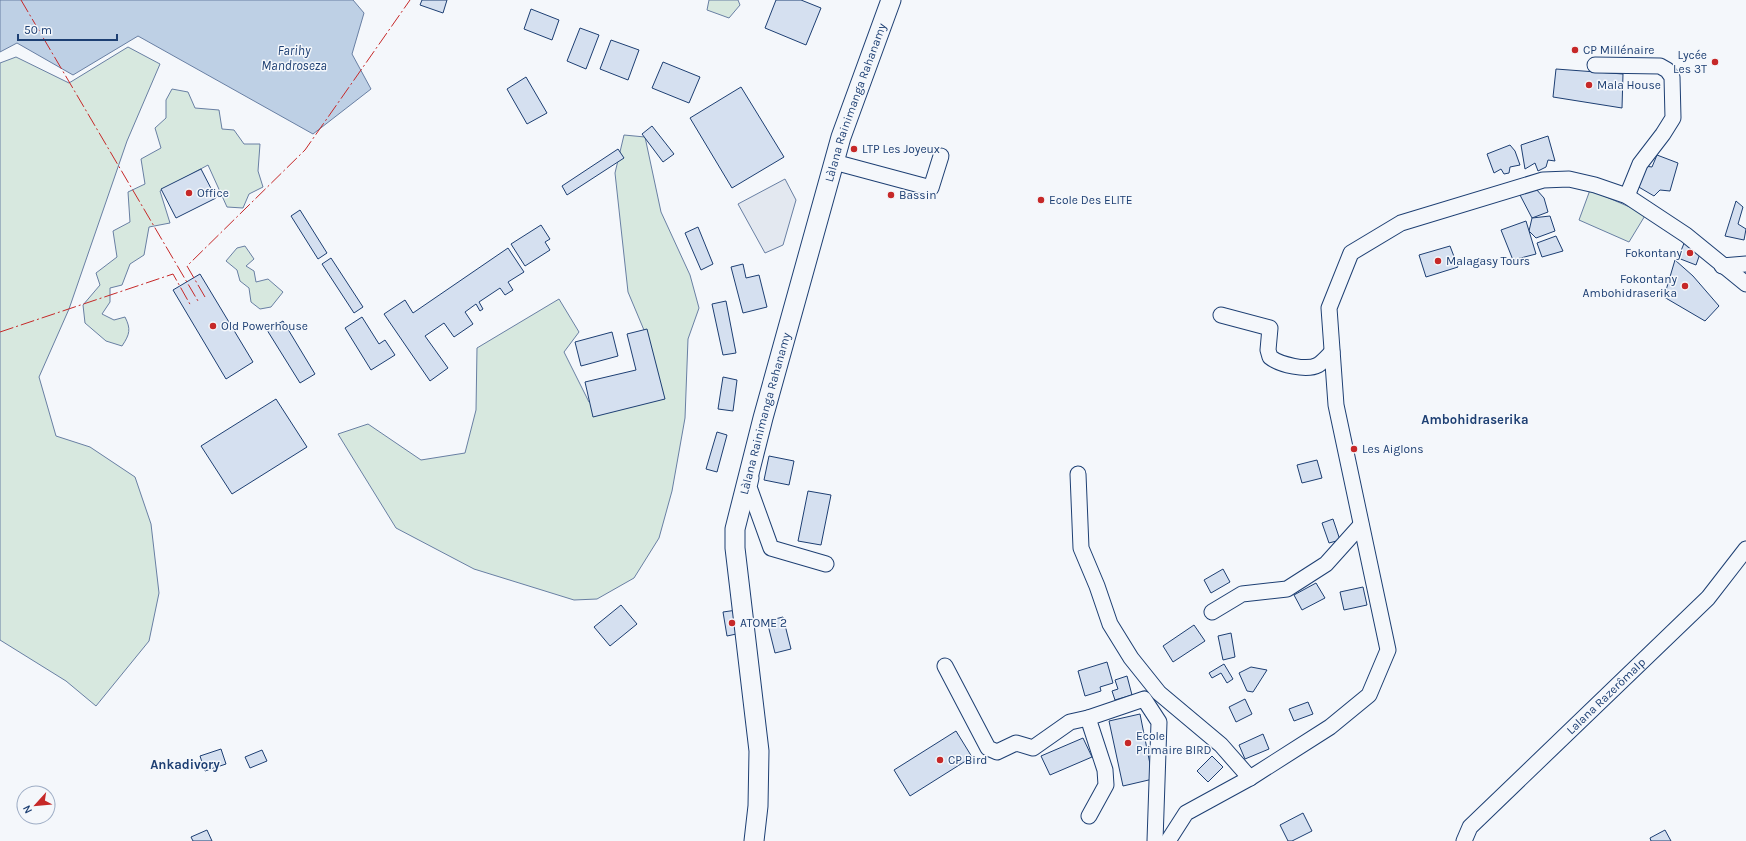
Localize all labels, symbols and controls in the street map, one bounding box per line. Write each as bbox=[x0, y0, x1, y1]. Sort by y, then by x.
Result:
scale bar bbox=[18, 16, 117, 42]
street label: Làlana Rainimanga Rahanamy bbox=[822, 21, 889, 184]
text: 50 m bbox=[24, 23, 52, 37]
water label: Farihy Mandroseza bbox=[261, 43, 327, 73]
place label: CP Millénaire bbox=[1583, 43, 1654, 57]
marker: CP Millénaire bbox=[1570, 45, 1580, 55]
place label: Lycée Les 3T bbox=[1673, 48, 1707, 76]
marker: Lycée Les 3T bbox=[1710, 57, 1720, 67]
place label: Mala House bbox=[1597, 78, 1661, 92]
marker: Mala House bbox=[1584, 80, 1594, 90]
place label: LTP Les Joyeux bbox=[862, 142, 940, 156]
marker: LTP Les Joyeux bbox=[849, 144, 859, 154]
place label: Office bbox=[197, 186, 229, 200]
marker: Office bbox=[184, 188, 194, 198]
place label: Bassin bbox=[899, 188, 937, 202]
marker: Bassin bbox=[886, 190, 896, 200]
place label: Ecole Des ELITE bbox=[1049, 193, 1133, 207]
marker: Ecole Des ELITE bbox=[1036, 195, 1046, 205]
place label: Fokontany bbox=[1625, 246, 1682, 260]
marker: Fokontany bbox=[1685, 248, 1695, 258]
place label: Malagasy Tours bbox=[1446, 254, 1530, 268]
marker: Malagasy Tours bbox=[1433, 256, 1443, 266]
place label: Fokontany Ambohidraserika bbox=[1583, 272, 1677, 300]
marker: Fokontany Ambohidraserika bbox=[1680, 281, 1690, 291]
place label: Old Powerhouse bbox=[221, 319, 308, 333]
marker: Old Powerhouse bbox=[208, 321, 218, 331]
street label: Làlana Rainimanga Rahanamy bbox=[737, 331, 794, 496]
district label: Ambohidraserika bbox=[1421, 412, 1529, 427]
place label: Les Aiglons bbox=[1362, 442, 1424, 456]
marker: Les Aiglons bbox=[1349, 444, 1359, 454]
place label: ATOME 2 bbox=[740, 616, 787, 630]
marker: ATOME 2 bbox=[727, 618, 737, 628]
street label: Lalana Razerômalp bbox=[1564, 655, 1648, 737]
place label: Ecole Primaire BIRD bbox=[1136, 729, 1211, 757]
marker: Ecole Primaire BIRD bbox=[1123, 738, 1133, 748]
place label: CP Bird bbox=[948, 753, 987, 767]
marker: CP Bird bbox=[935, 755, 945, 765]
district label: Ankadivory bbox=[150, 757, 220, 772]
north arrow bbox=[16, 785, 56, 825]
text: N bbox=[20, 803, 35, 816]

